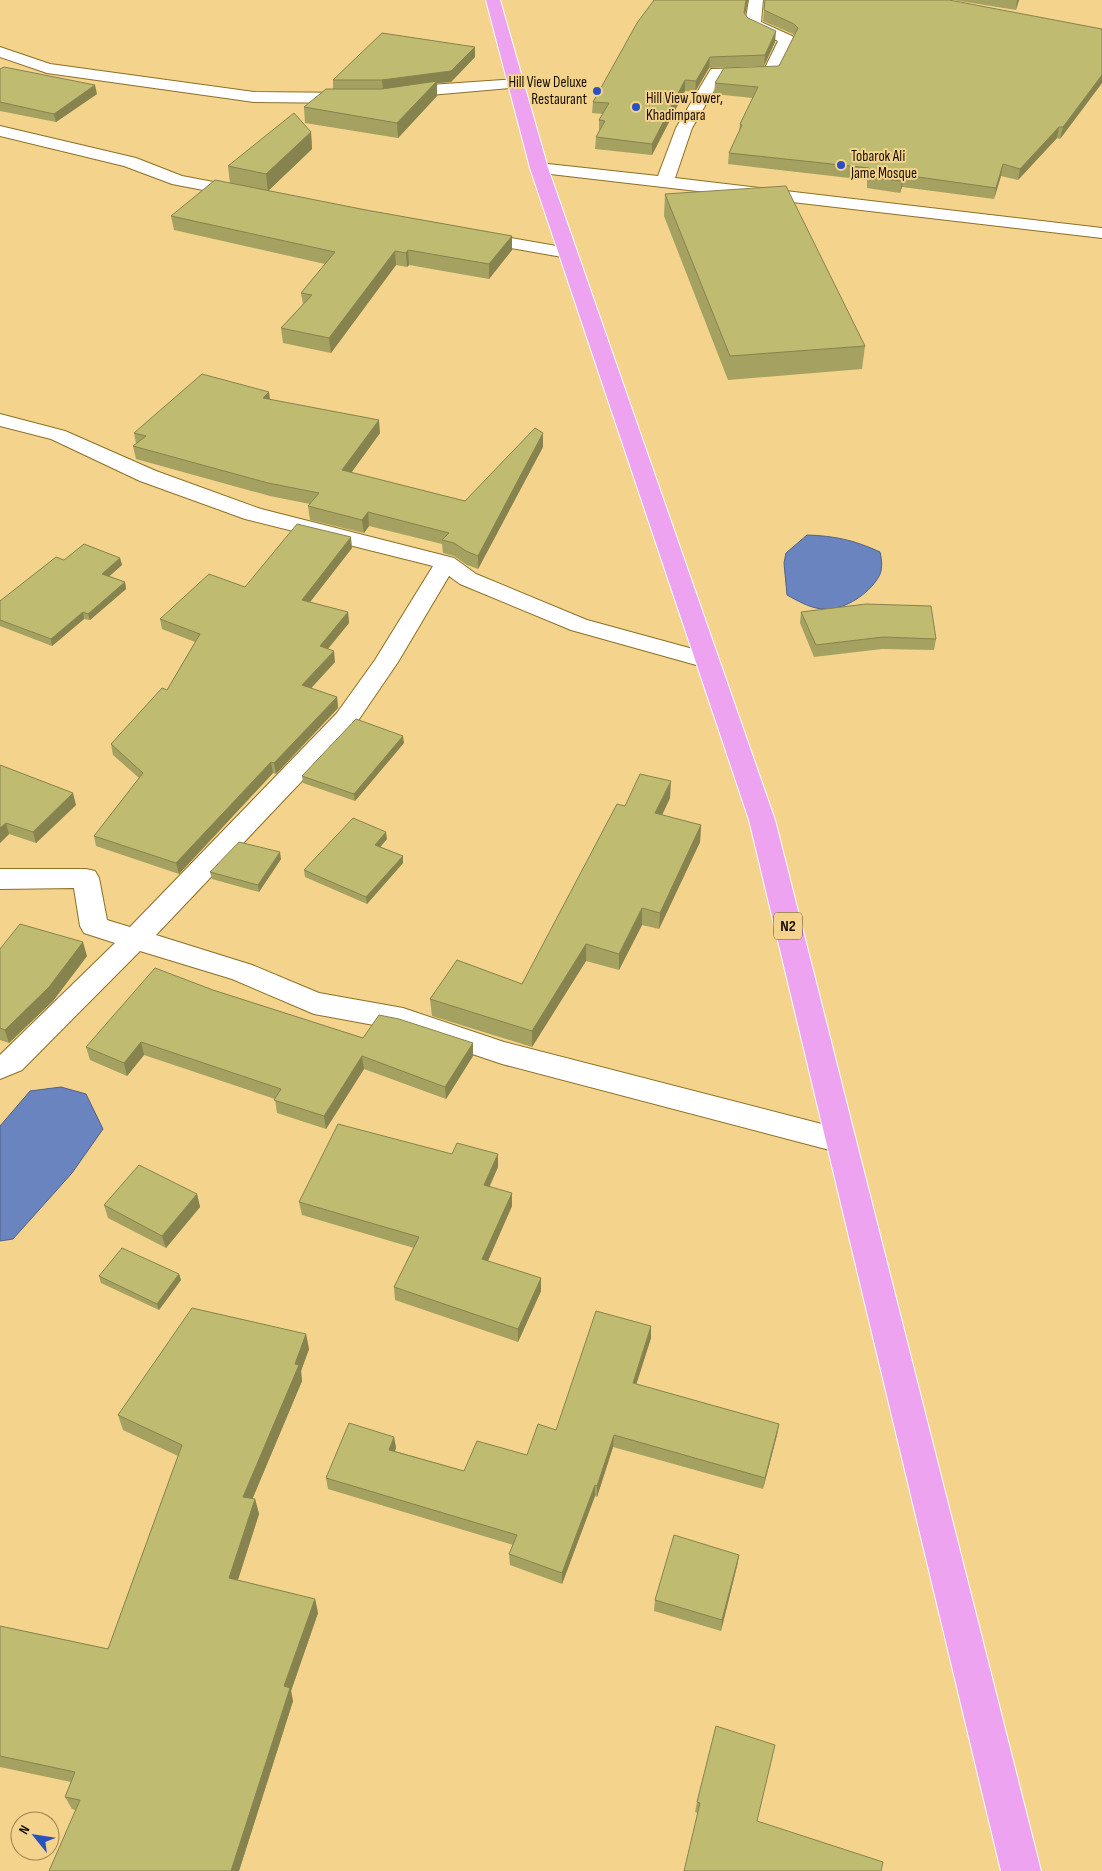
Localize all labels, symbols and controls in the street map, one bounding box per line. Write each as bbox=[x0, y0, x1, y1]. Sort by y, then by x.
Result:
place label: Hill View Deluxe Restaurant bbox=[508, 73, 587, 109]
marker: Hill View Deluxe Restaurant bbox=[591, 85, 603, 97]
place label: Hill View Tower, Khadimpara bbox=[646, 89, 723, 125]
marker: Hill View Tower, Khadimpara bbox=[630, 101, 642, 113]
place label: Tobarok Ali Jame Mosque bbox=[850, 147, 917, 183]
marker: Tobarok Ali Jame Mosque bbox=[835, 159, 847, 171]
road number: N2 bbox=[774, 912, 802, 939]
north arrow bbox=[10, 1811, 60, 1861]
text: N bbox=[15, 1822, 33, 1837]

